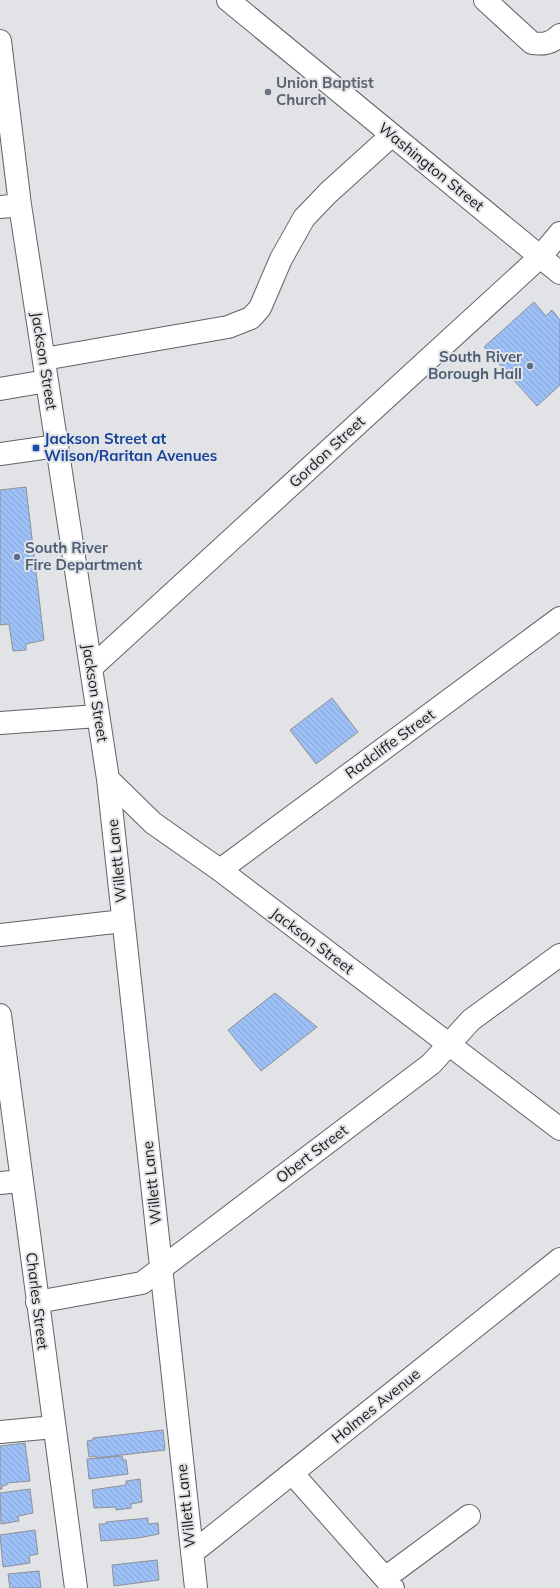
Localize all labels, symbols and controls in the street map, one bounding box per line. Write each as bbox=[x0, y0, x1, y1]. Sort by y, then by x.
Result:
place label: Union Baptist Church bbox=[276, 73, 374, 109]
marker: Union Baptist Church bbox=[263, 87, 273, 97]
street label: Washington Street bbox=[375, 118, 488, 215]
street label: Jackson Street bbox=[27, 310, 62, 411]
place label: South River Borough Hall bbox=[428, 347, 522, 383]
marker: South River Borough Hall bbox=[525, 361, 535, 371]
street label: Gordon Street bbox=[285, 412, 368, 492]
place label: Jackson Street at Wilson/Raritan Avenues bbox=[44, 429, 217, 465]
marker: Jackson Street at Wilson/Raritan Avenues bbox=[31, 443, 41, 453]
place label: South River Fire Department bbox=[25, 538, 143, 574]
marker: South River Fire Department bbox=[12, 552, 22, 562]
street label: Jackson Street bbox=[78, 642, 113, 743]
street label: Radcliffe Street bbox=[341, 705, 438, 782]
street label: Willett Lane bbox=[103, 818, 130, 904]
street label: Jackson Street bbox=[267, 903, 358, 978]
street label: Obert Street bbox=[272, 1120, 351, 1187]
street label: Willett Lane bbox=[138, 1140, 165, 1226]
street label: Charles Street bbox=[22, 1251, 53, 1351]
street label: Holmes Avenue bbox=[328, 1364, 424, 1447]
street label: Willett Lane bbox=[172, 1463, 199, 1549]

